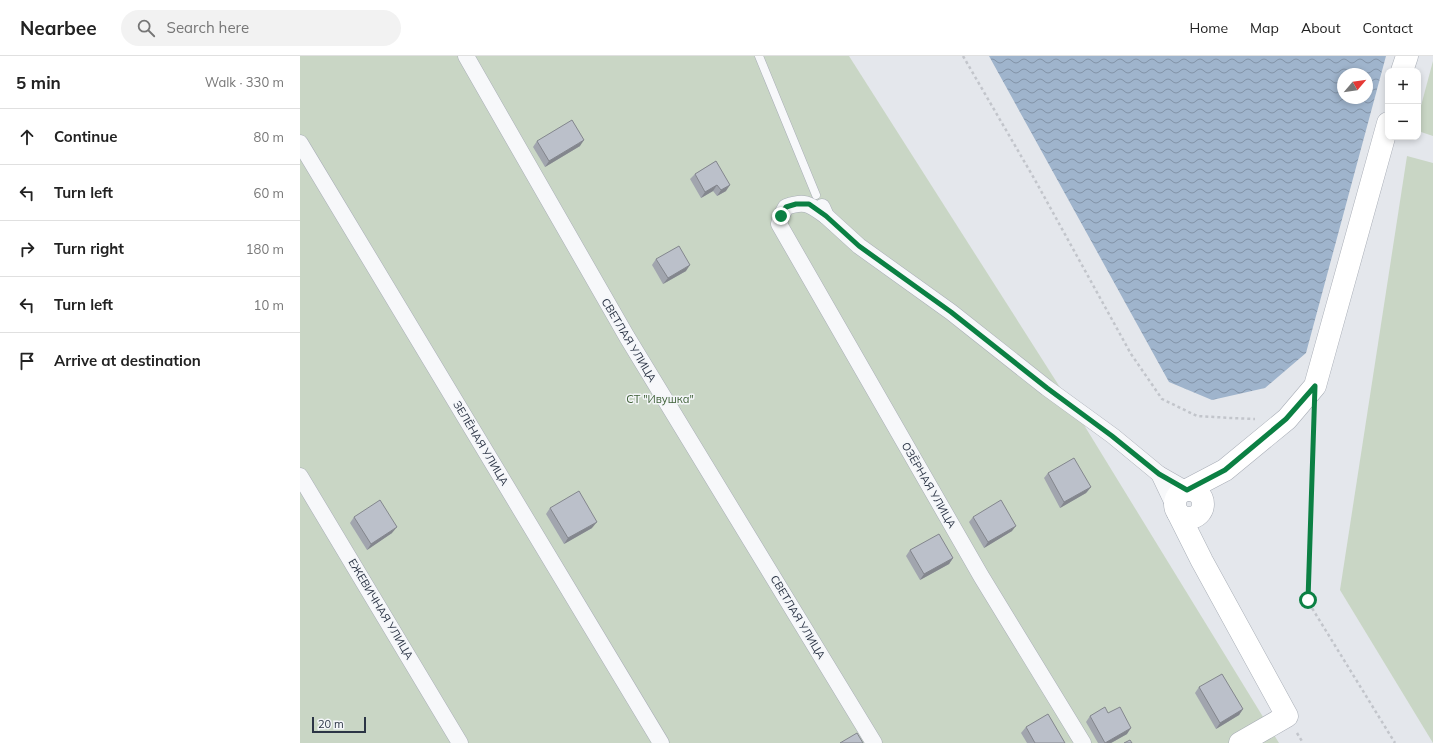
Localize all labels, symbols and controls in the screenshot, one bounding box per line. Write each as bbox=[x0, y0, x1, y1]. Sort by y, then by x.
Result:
search box bbox=[121, 10, 401, 46]
text: Nearbee bbox=[20, 16, 97, 40]
icon: search bbox=[135, 17, 157, 39]
text: Search here bbox=[167, 18, 249, 37]
text: Home bbox=[1189, 19, 1228, 37]
text: Map bbox=[1250, 19, 1279, 37]
text: About bbox=[1301, 19, 1341, 37]
text: Contact bbox=[1363, 19, 1413, 37]
north arrow bbox=[1337, 68, 1373, 104]
map controls bbox=[1385, 68, 1421, 140]
button: + bbox=[1385, 68, 1421, 104]
text: 5 min bbox=[16, 72, 61, 93]
text: Walk · 330 m bbox=[205, 74, 284, 90]
button: − bbox=[1385, 104, 1421, 140]
icon: ahead bbox=[16, 126, 38, 148]
text: Continue bbox=[54, 127, 117, 146]
text: 80 m bbox=[254, 129, 284, 145]
icon: left bbox=[16, 182, 38, 204]
text: Turn left bbox=[54, 183, 113, 202]
text: 60 m bbox=[254, 185, 284, 201]
route end bbox=[772, 207, 790, 225]
icon: right bbox=[16, 238, 38, 260]
text: Turn right bbox=[54, 239, 124, 258]
text: 180 m bbox=[246, 241, 284, 257]
icon: left bbox=[16, 294, 38, 316]
text: Turn left bbox=[54, 295, 113, 314]
street label: СВЕТЛАЯ УЛИЦА bbox=[598, 295, 660, 385]
text: 10 m bbox=[254, 297, 284, 313]
icon: arrive bbox=[16, 350, 38, 372]
text: Arrive at destination bbox=[54, 351, 201, 370]
park label: СТ "Ивушка" bbox=[626, 392, 694, 406]
street label: ЗЕЛЁНАЯ УЛИЦА bbox=[450, 398, 512, 488]
street label: ОЗЁРНАЯ УЛИЦА bbox=[899, 439, 959, 531]
street label: ЕЖЕВИЧНАЯ УЛИЦА bbox=[345, 556, 417, 662]
street label: СВЕТЛАЯ УЛИЦА bbox=[767, 572, 829, 662]
route start bbox=[1299, 591, 1317, 609]
scale bar bbox=[312, 715, 366, 734]
text: 20 m bbox=[318, 717, 344, 731]

